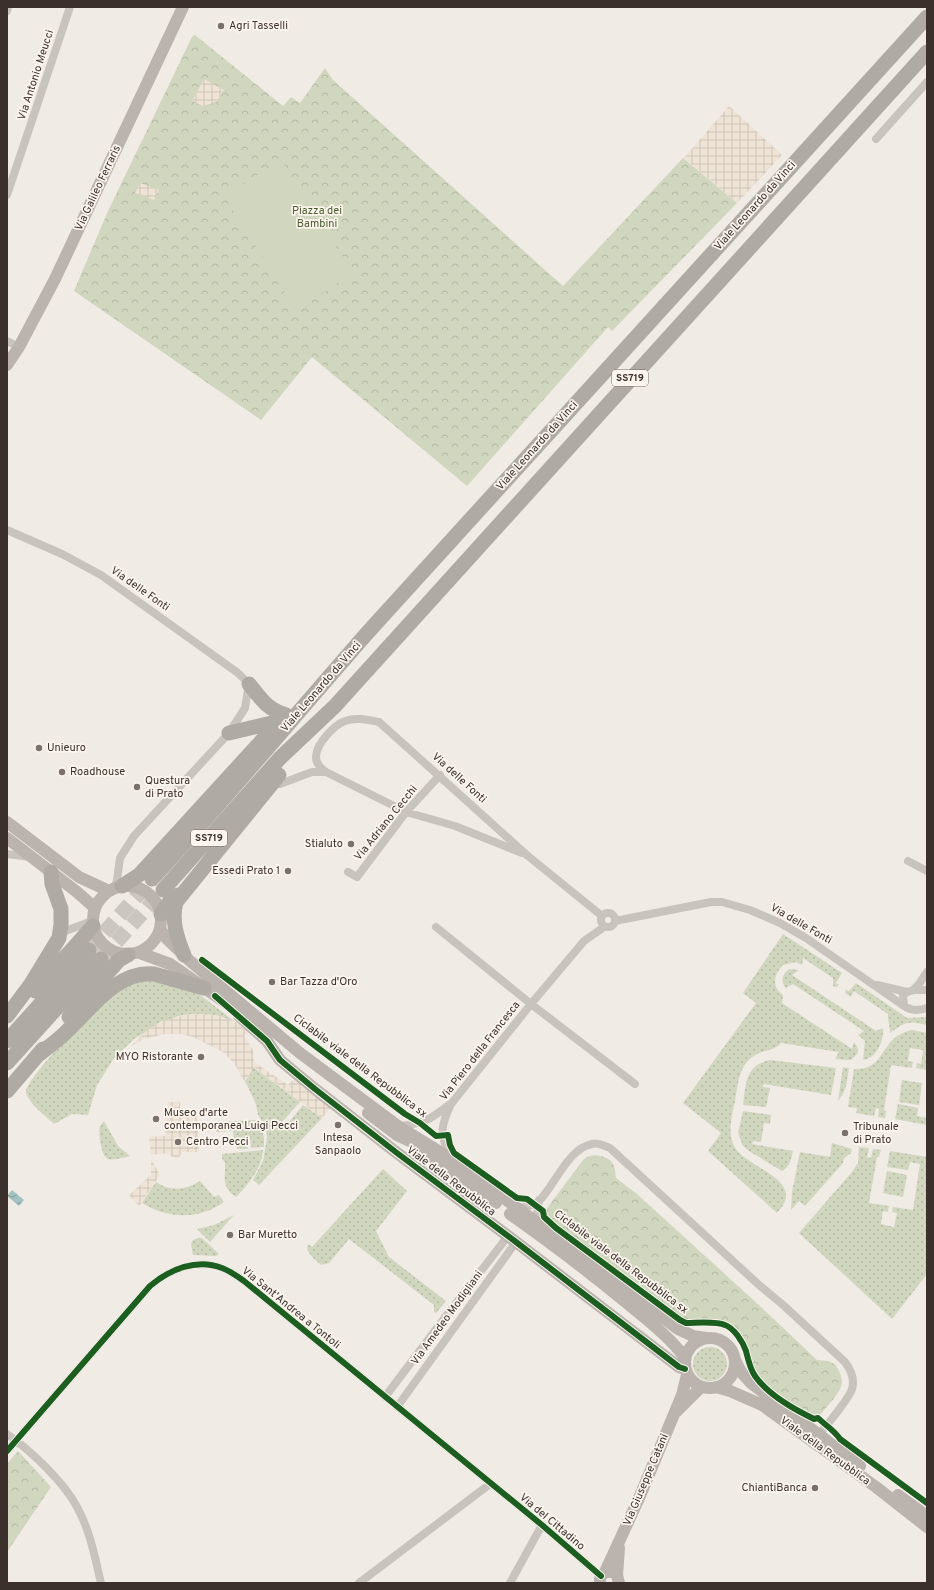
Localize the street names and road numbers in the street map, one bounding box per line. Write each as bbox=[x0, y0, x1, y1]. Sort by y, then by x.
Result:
street label: Via Antonio Meucci bbox=[15, 28, 57, 122]
street label: Via Galileo Ferraris bbox=[72, 143, 124, 233]
street label: Viale Leonardo da Vinci bbox=[711, 158, 799, 254]
road number: SS719 bbox=[612, 370, 648, 386]
street label: Viale Leonardo da Vinci bbox=[493, 398, 581, 494]
street label: Via delle Fonti bbox=[108, 564, 172, 614]
street label: Viale Leonardo da Vinci bbox=[278, 639, 364, 735]
street label: Via delle Fonti bbox=[429, 750, 489, 806]
street label: Via Adriano Cecchi bbox=[351, 783, 421, 863]
road number: SS719 bbox=[191, 830, 227, 846]
street label: Via delle Fonti bbox=[768, 901, 834, 947]
street label: Via Piero della Francesca bbox=[437, 998, 523, 1104]
street label: Ciclabile viale della Repubblica sx bbox=[290, 1011, 430, 1121]
street label: Viale della Repubblica bbox=[404, 1143, 499, 1219]
street label: Ciclabile viale della Repubblica sx bbox=[551, 1207, 691, 1317]
street label: Via Sant'Andrea a Tontoli bbox=[239, 1264, 343, 1352]
street label: Via Amedeo Modigliani bbox=[408, 1268, 486, 1368]
street label: Viale della Repubblica bbox=[777, 1414, 873, 1489]
street label: Via Giuseppe Catani bbox=[620, 1432, 672, 1528]
street label: Via del Cittadino bbox=[516, 1491, 588, 1553]

